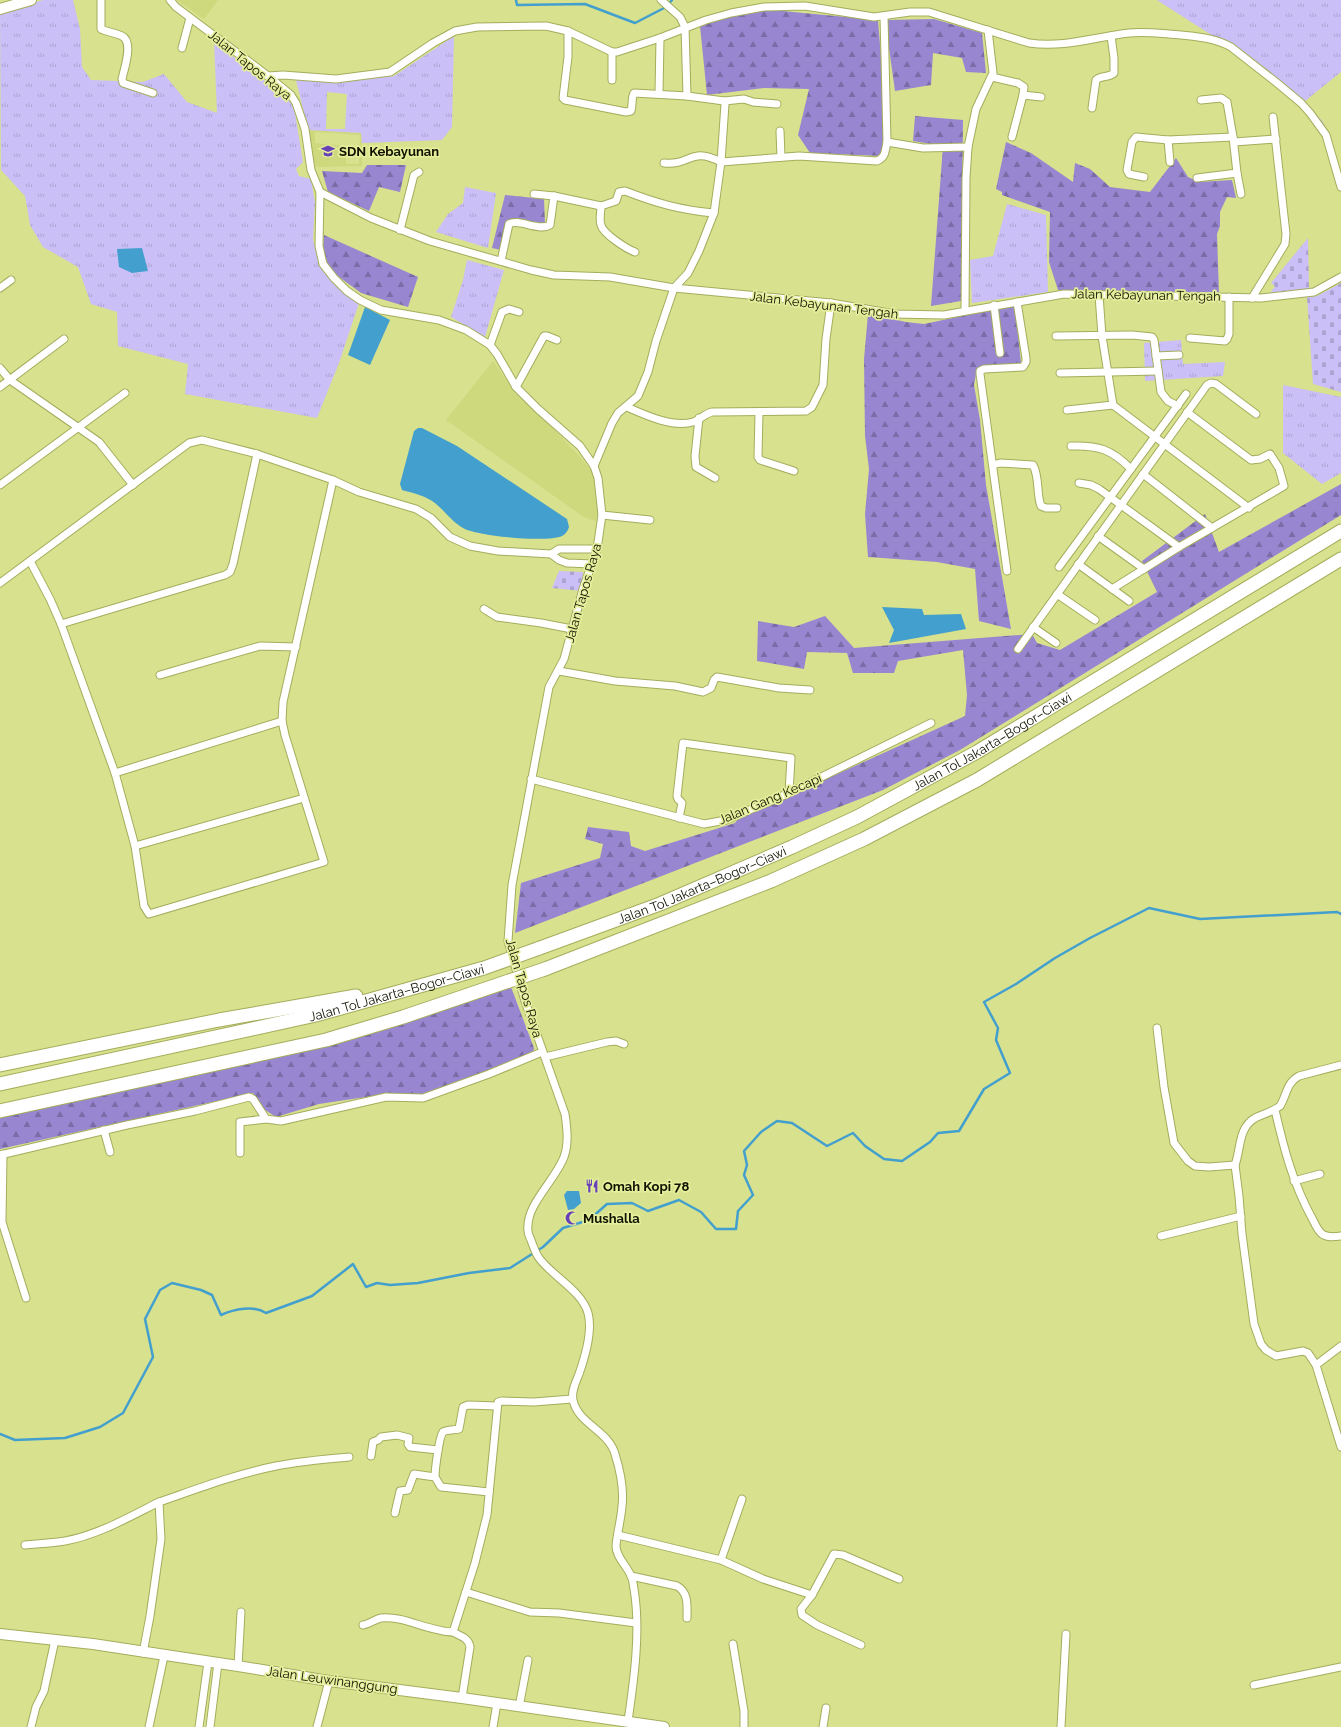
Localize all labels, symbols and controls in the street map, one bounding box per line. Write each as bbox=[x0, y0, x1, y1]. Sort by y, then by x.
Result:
street label: Jalan Tapos Raya bbox=[205, 27, 295, 103]
school or university icon: SDN Kebayunan bbox=[320, 143, 336, 159]
place label: SDN Kebayunan bbox=[339, 144, 439, 159]
street label: Jalan Kebayunan Tengah bbox=[1071, 286, 1221, 304]
street label: Jalan Kebayunan Tengah bbox=[749, 288, 899, 322]
street label: Jalan Tapos Raya bbox=[562, 542, 604, 644]
street label: Jalan Tol Jakarta–Bogor–Ciawi bbox=[910, 689, 1074, 793]
street label: Jalan Gang Kecapi bbox=[716, 770, 824, 828]
street label: Jalan Tol Jakarta–Bogor–Ciawi bbox=[616, 843, 788, 926]
street label: Jalan Tapos Raya bbox=[503, 937, 545, 1039]
street label: Jalan Tol Jakarta–Bogor–Ciawi bbox=[307, 961, 486, 1024]
restaurant icon: Omah Kopi 78 bbox=[584, 1178, 600, 1194]
place label: Omah Kopi 78 bbox=[603, 1179, 689, 1194]
mosque icon: Mushalla bbox=[564, 1210, 580, 1226]
place label: Mushalla bbox=[583, 1211, 640, 1226]
street label: Jalan Leuwinanggung bbox=[265, 1663, 399, 1697]

